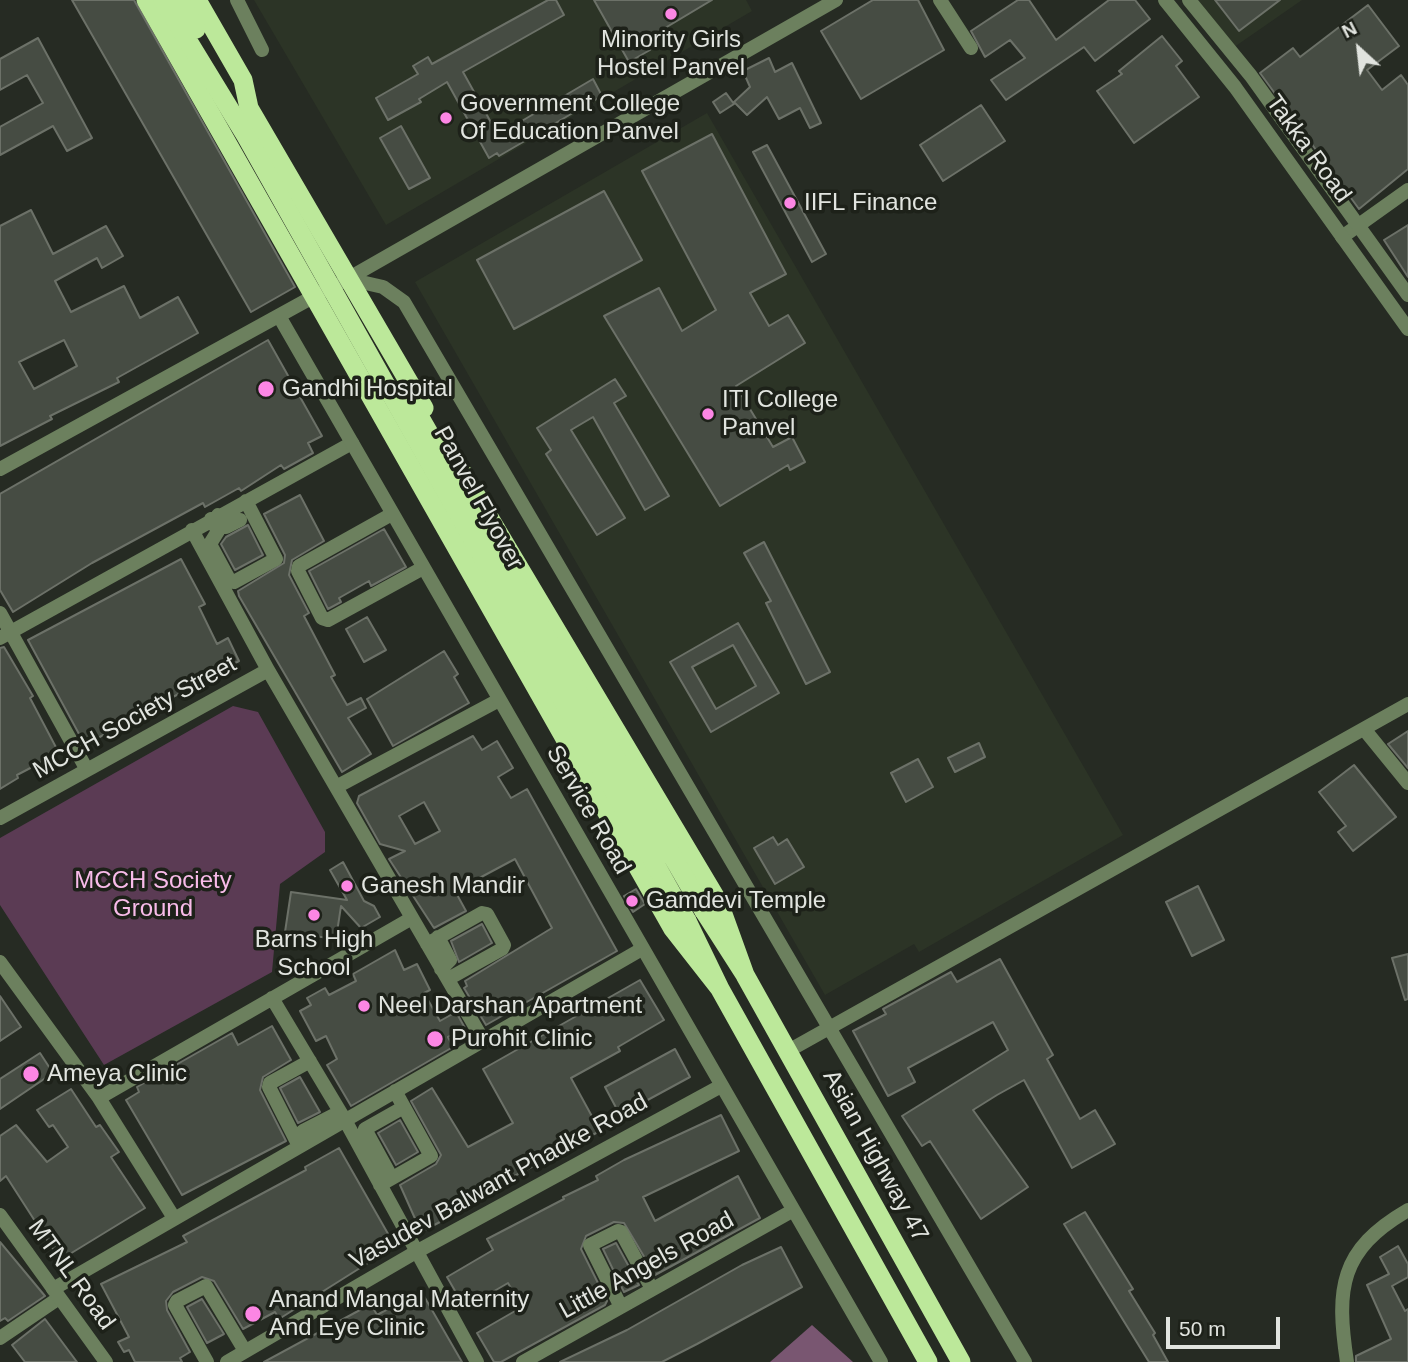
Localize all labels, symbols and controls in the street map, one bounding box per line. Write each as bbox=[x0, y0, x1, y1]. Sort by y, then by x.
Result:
marker: Minority Girls Hostel Panvel bbox=[663, 6, 679, 22]
north arrow bbox=[1324, 14, 1394, 84]
text: N bbox=[1338, 17, 1360, 42]
place label: Minority Girls Hostel Panvel bbox=[597, 26, 745, 82]
street label: Takka Road bbox=[1259, 89, 1357, 209]
place label: Government College Of Education Panvel bbox=[460, 90, 680, 146]
marker: Government College Of Education Panvel bbox=[438, 110, 454, 126]
place label: IIFL Finance bbox=[804, 189, 937, 217]
marker: IIFL Finance bbox=[782, 195, 798, 211]
place label: Gandhi Hospital bbox=[282, 375, 453, 403]
marker: Gandhi Hospital bbox=[256, 379, 276, 399]
place label: ITI College Panvel bbox=[722, 386, 838, 442]
marker: ITI College Panvel bbox=[700, 406, 716, 422]
street label: Panvel Flyover bbox=[427, 422, 529, 574]
street label: MCCH Society Street bbox=[28, 650, 242, 786]
street label: Service Road bbox=[540, 740, 636, 880]
park label: MCCH Society Ground bbox=[74, 867, 232, 923]
place label: Ganesh Mandir bbox=[361, 872, 525, 900]
marker: Ganesh Mandir bbox=[339, 878, 355, 894]
place label: Gamdevi Temple bbox=[646, 887, 826, 915]
marker: Gamdevi Temple bbox=[624, 893, 640, 909]
marker: Barns High School bbox=[306, 907, 322, 923]
place label: Barns High School bbox=[255, 926, 373, 982]
place label: Neel Darshan Apartment bbox=[378, 992, 642, 1020]
marker: Neel Darshan Apartment bbox=[356, 998, 372, 1014]
place label: Purohit Clinic bbox=[451, 1025, 592, 1053]
marker: Purohit Clinic bbox=[425, 1029, 445, 1049]
place label: Ameya Clinic bbox=[47, 1060, 187, 1088]
marker: Ameya Clinic bbox=[21, 1064, 41, 1084]
street label: Asian Highway 47 bbox=[816, 1065, 934, 1247]
street label: Vasudev Balwant Phadke Road bbox=[345, 1088, 653, 1276]
street label: Little Angels Road bbox=[555, 1206, 739, 1326]
street label: MTNL Road bbox=[21, 1214, 121, 1336]
place label: Anand Mangal Maternity And Eye Clinic bbox=[269, 1286, 529, 1342]
scale bar bbox=[1170, 1302, 1284, 1346]
marker: Anand Mangal Maternity And Eye Clinic bbox=[243, 1304, 263, 1324]
text: 50 m bbox=[1179, 1317, 1226, 1340]

